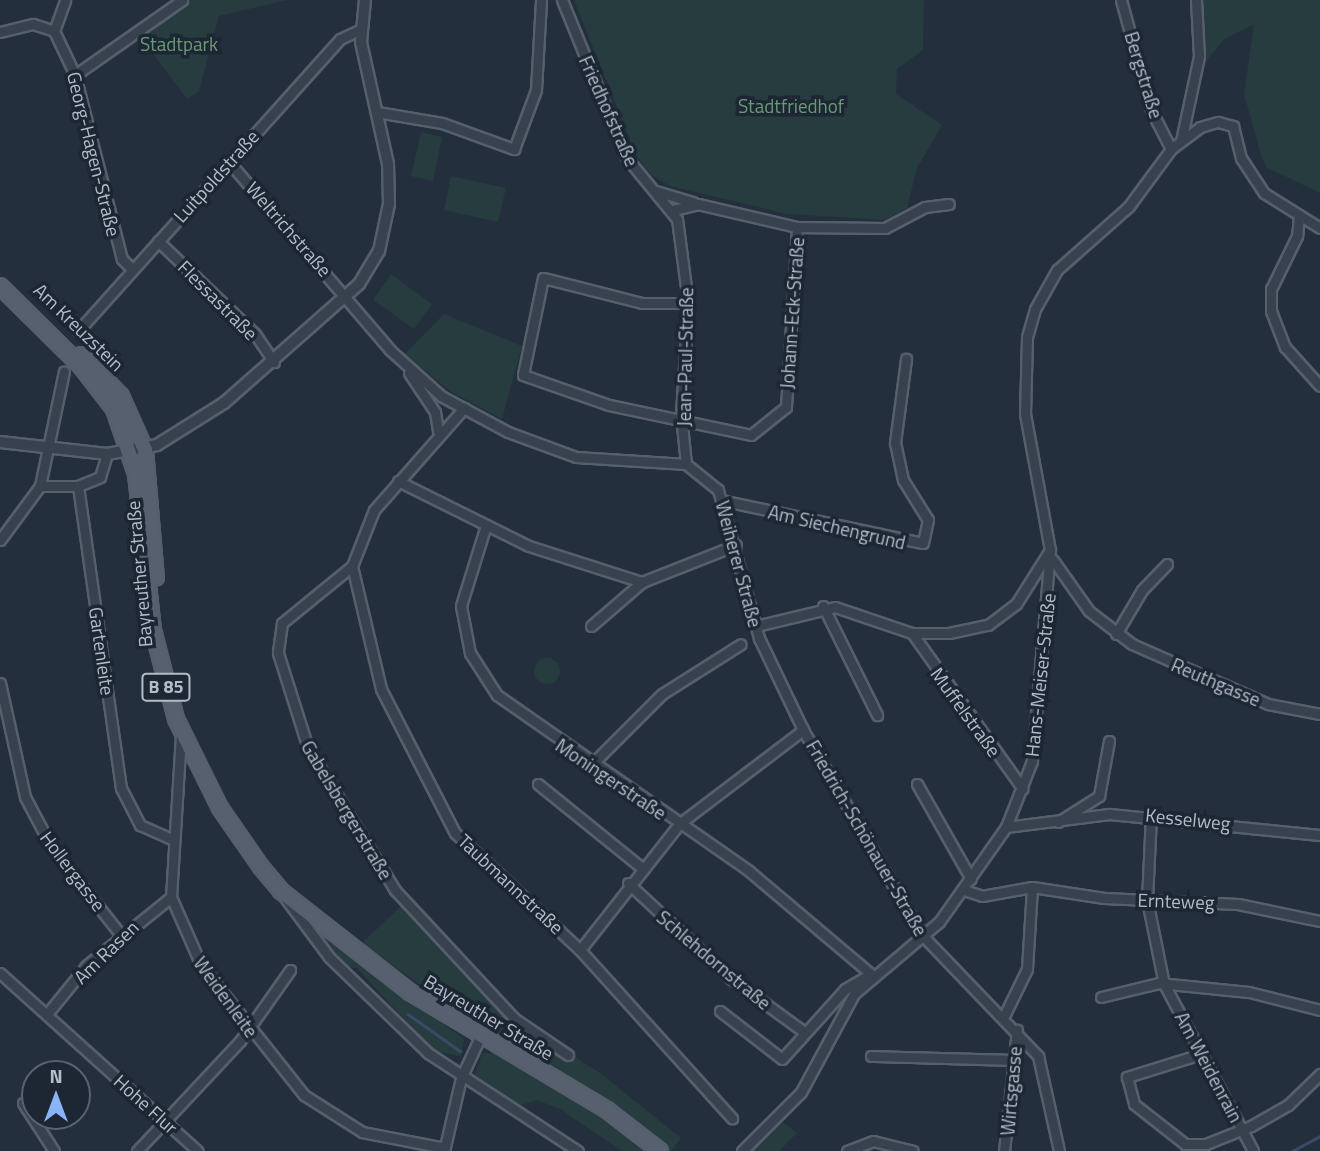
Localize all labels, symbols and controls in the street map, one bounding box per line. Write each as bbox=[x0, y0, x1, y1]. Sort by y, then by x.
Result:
street label: Bergstraße bbox=[1120, 29, 1168, 121]
park label: Stadtpark bbox=[140, 33, 218, 55]
street label: Friedhofstraße bbox=[574, 52, 644, 170]
street label: Georg-Hagen-Straße bbox=[63, 69, 125, 239]
park label: Stadtfriedhof bbox=[738, 95, 844, 117]
street label: Luitpoldstraße bbox=[169, 125, 263, 227]
street label: Weltrichstraße bbox=[242, 177, 336, 281]
street label: Johann-Eck-Straße bbox=[775, 236, 809, 390]
street label: Flessastraße bbox=[173, 255, 263, 345]
street label: Am Kreuzstein bbox=[29, 278, 129, 376]
street label: Jean-Paul-Straße bbox=[672, 287, 698, 427]
street label: Weiherer Straße bbox=[711, 498, 767, 630]
street label: Bayreuther Straße bbox=[121, 500, 157, 648]
street label: Am Siechengrund bbox=[766, 500, 908, 554]
street label: Hans-Meiser-Straße bbox=[1020, 592, 1060, 758]
street label: Gartenleite bbox=[85, 606, 119, 696]
street label: Reuthgasse bbox=[1168, 653, 1264, 711]
street label: Muffelstraße bbox=[926, 663, 1006, 761]
road number: B 85 bbox=[140, 672, 192, 702]
street label: Moningerstraße bbox=[551, 734, 671, 824]
street label: Gabelsbergerstraße bbox=[297, 736, 397, 884]
street label: Friedrich-Schönauer-Straße bbox=[802, 736, 932, 940]
street label: Kesselweg bbox=[1144, 803, 1232, 835]
street label: Hollergasse bbox=[36, 827, 110, 915]
street label: Taubmannstraße bbox=[454, 829, 568, 939]
street label: Ernteweg bbox=[1137, 888, 1215, 914]
street label: Schlehdornstraße bbox=[652, 906, 776, 1014]
street label: Am Rasen bbox=[69, 916, 143, 988]
street label: Weidenleite bbox=[189, 952, 263, 1042]
street label: Bayreuther Straße bbox=[420, 969, 558, 1065]
street label: Am Weidenrain bbox=[1170, 1008, 1248, 1126]
street label: Wirtsgasse bbox=[996, 1045, 1026, 1137]
north arrow bbox=[21, 1060, 91, 1130]
text: N bbox=[49, 1061, 63, 1090]
street label: Hohe Flur bbox=[109, 1070, 183, 1138]

